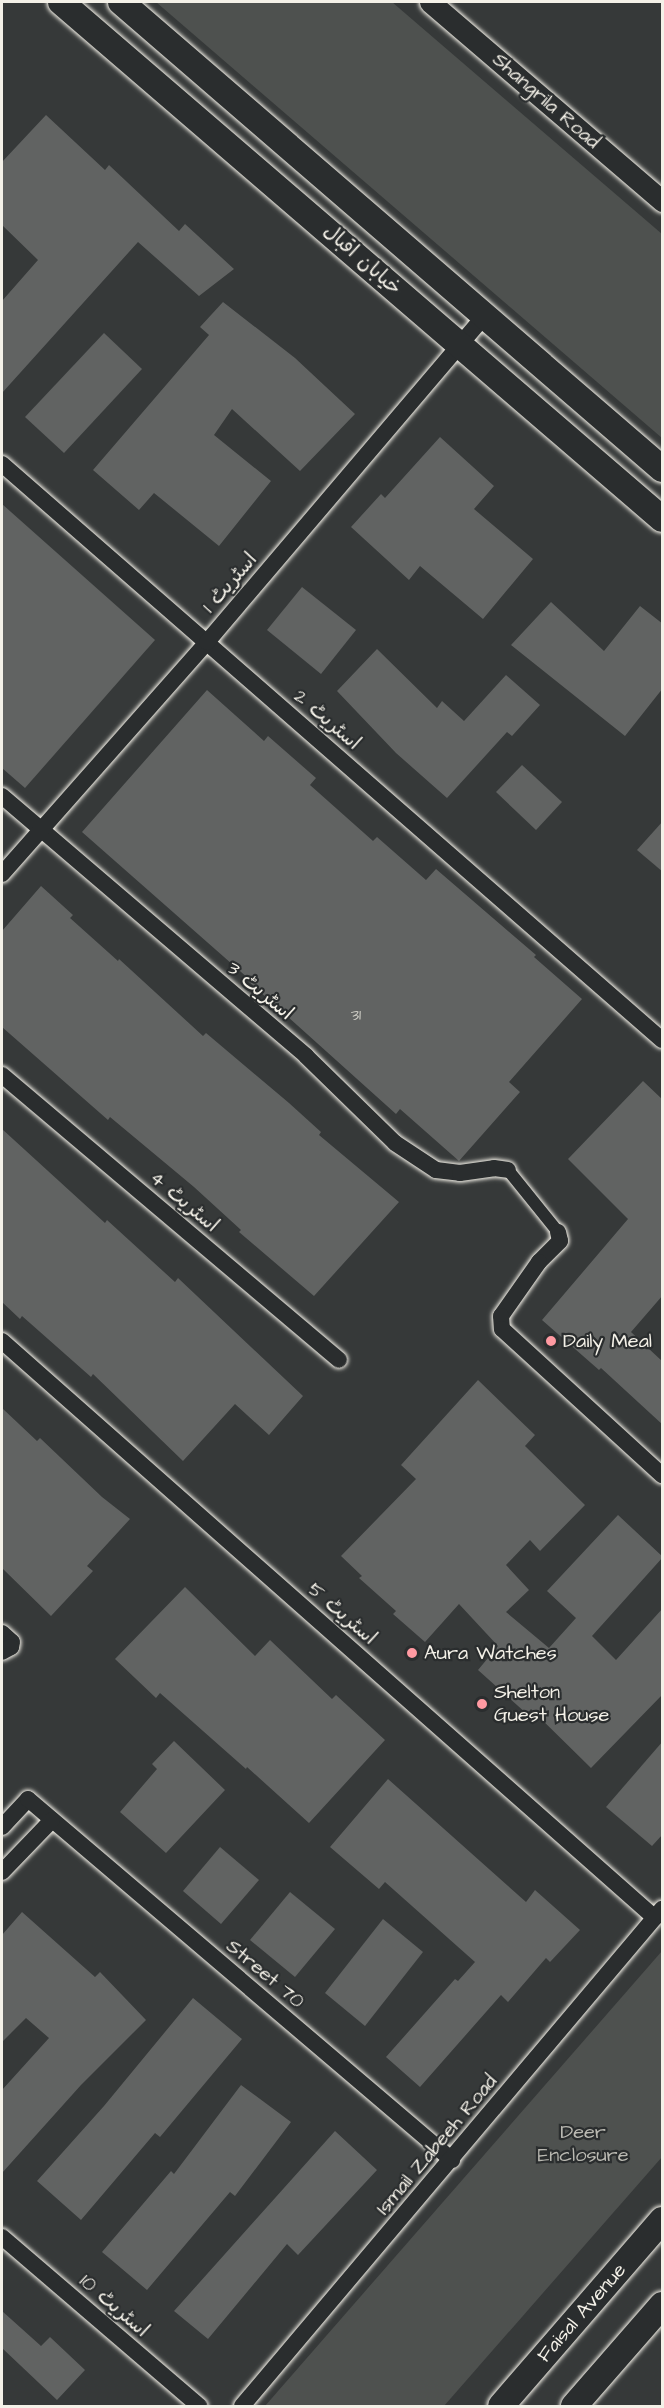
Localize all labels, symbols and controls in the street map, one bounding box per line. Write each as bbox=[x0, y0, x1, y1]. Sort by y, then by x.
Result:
street label: Shangrila Road bbox=[487, 48, 605, 154]
street label: خیابان اقبال bbox=[318, 220, 406, 300]
street label: اسٹریٹ 1 bbox=[197, 548, 263, 618]
street label: اسٹریٹ 2 bbox=[289, 685, 365, 755]
street label: اسٹریٹ 3 bbox=[222, 956, 298, 1026]
house number: 31 bbox=[351, 1005, 361, 1025]
street label: اسٹریٹ 4 bbox=[145, 1166, 223, 1238]
place label: Daily Meal bbox=[563, 1329, 652, 1353]
marker: Daily Meal bbox=[544, 1334, 558, 1348]
street label: اسٹریٹ 5 bbox=[303, 1578, 381, 1650]
place label: Aura Watches bbox=[424, 1641, 557, 1665]
marker: Aura Watches bbox=[405, 1646, 419, 1660]
place label: Shelton Guest House bbox=[494, 1680, 609, 1727]
marker: Shelton Guest House bbox=[475, 1697, 489, 1711]
street label: Street 70 bbox=[221, 1934, 309, 2014]
street label: Ismail Zabeeh Road bbox=[371, 2070, 503, 2220]
park label: Deer Enclosure bbox=[538, 2121, 628, 2168]
street label: Faisal Avenue bbox=[532, 2259, 632, 2367]
street label: اسٹریٹ 10 bbox=[74, 2269, 154, 2343]

